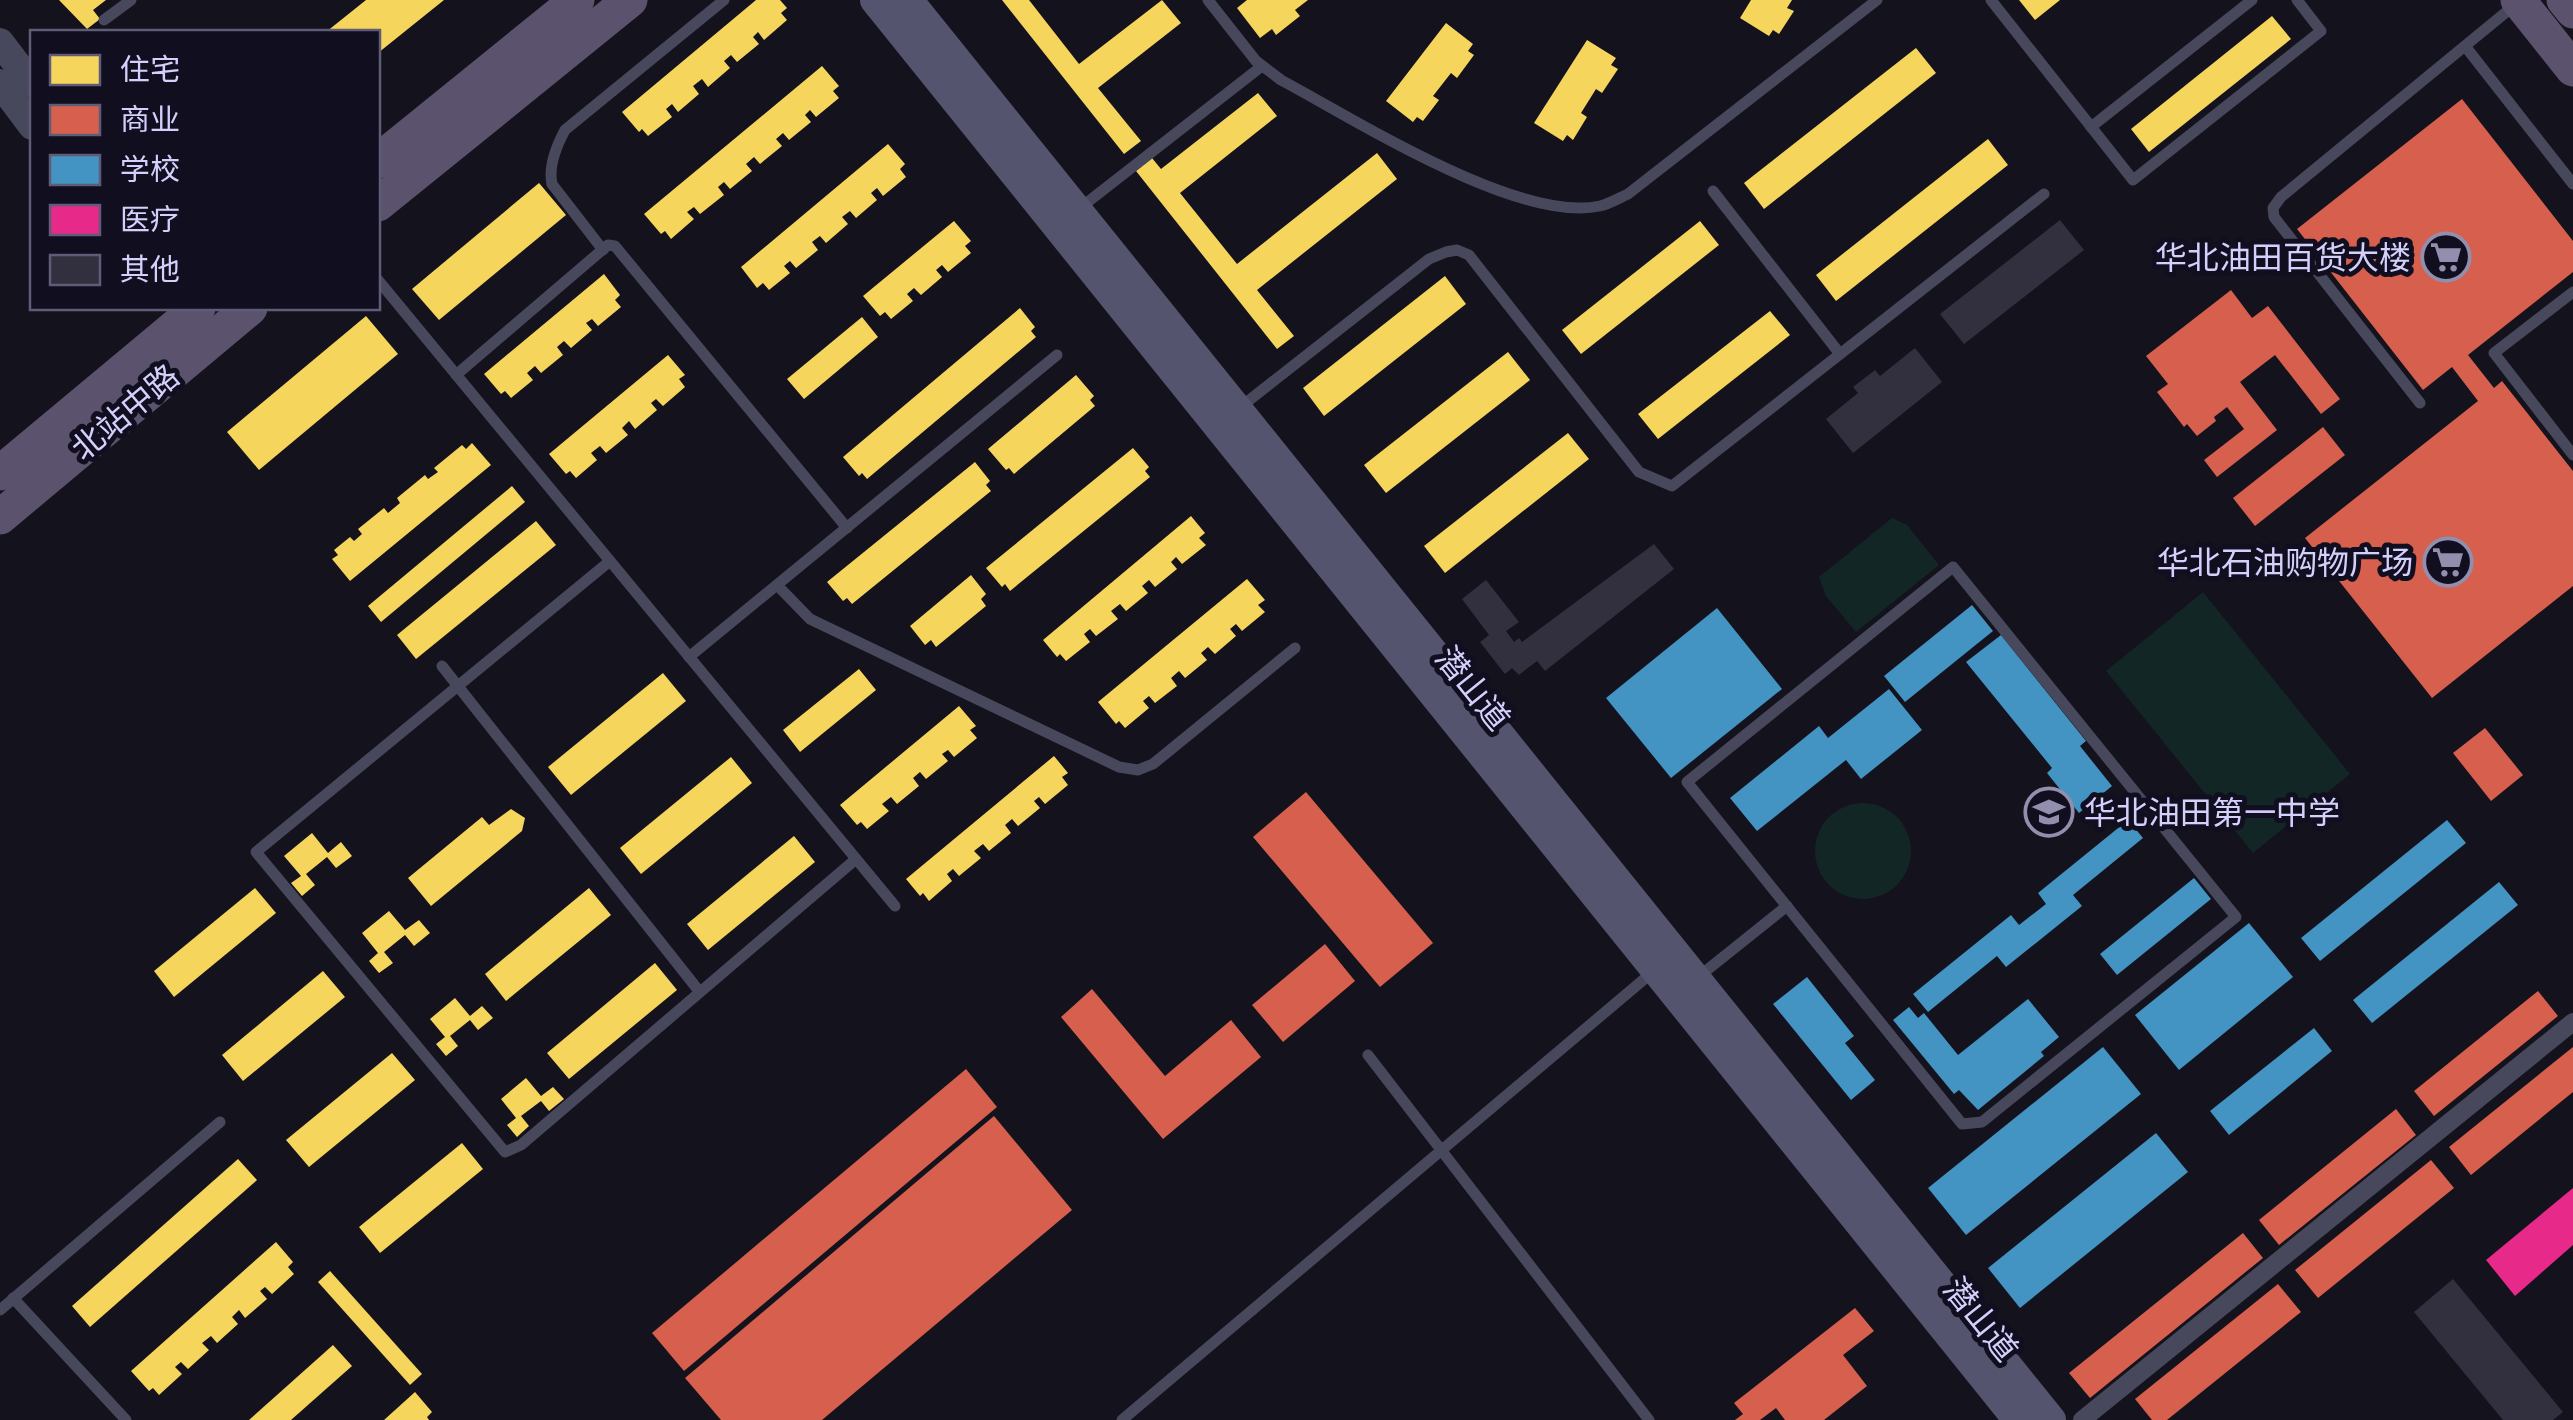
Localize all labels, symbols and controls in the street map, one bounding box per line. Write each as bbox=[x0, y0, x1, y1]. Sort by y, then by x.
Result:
legend bbox=[30, 30, 380, 310]
text: 住宅 bbox=[120, 49, 180, 89]
text: 商业 bbox=[120, 99, 180, 139]
text: 学校 bbox=[120, 149, 180, 189]
text: 医疗 bbox=[120, 199, 180, 239]
supermarket icon: 华北油田百货大楼 bbox=[2420, 231, 2472, 283]
place label: 华北油田百货大楼 bbox=[2155, 236, 2411, 279]
text: 其他 bbox=[120, 249, 180, 289]
street label: 北站中路 bbox=[62, 354, 188, 470]
supermarket icon: 华北石油购物广场 bbox=[2422, 536, 2474, 588]
place label: 华北石油购物广场 bbox=[2157, 541, 2413, 584]
street label: 潜山道 bbox=[1426, 637, 1520, 739]
school or university icon: 华北油田第一中学 bbox=[2023, 786, 2075, 838]
place label: 华北油田第一中学 bbox=[2084, 791, 2340, 834]
street label: 潜山道 bbox=[1934, 1268, 2028, 1370]

